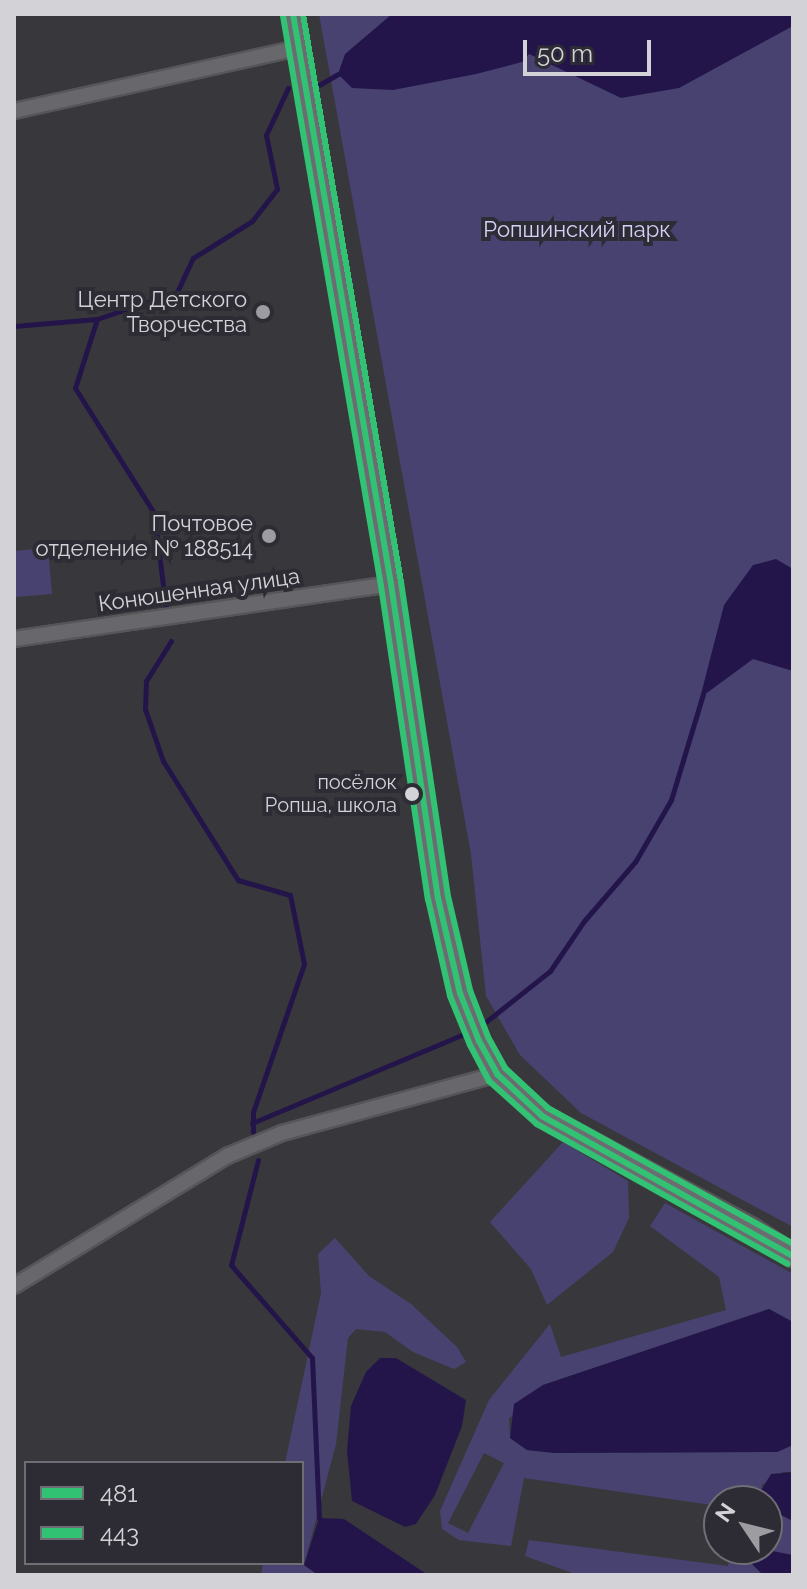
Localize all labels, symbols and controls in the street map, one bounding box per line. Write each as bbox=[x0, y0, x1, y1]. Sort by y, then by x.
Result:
scale bar bbox=[527, 24, 655, 74]
text: 50 m bbox=[537, 39, 593, 68]
park label: Ропшинский парк bbox=[483, 217, 671, 243]
place label: Центр Детского Творчества bbox=[78, 286, 247, 338]
marker: Центр Детского Творчества bbox=[254, 303, 272, 321]
place label: Почтовое отделение № 188514 bbox=[35, 510, 253, 562]
marker: Почтовое отделение № 188514 bbox=[260, 527, 278, 545]
street label: Конюшенная улица bbox=[96, 563, 302, 617]
place label: посёлок Ропша, школа bbox=[265, 770, 397, 817]
marker: посёлок Ропша, школа bbox=[404, 786, 420, 802]
legend bbox=[24, 1461, 304, 1565]
text: 481 bbox=[100, 1479, 138, 1508]
north arrow bbox=[703, 1485, 783, 1565]
text: N bbox=[710, 1498, 740, 1527]
text: 443 bbox=[100, 1519, 139, 1548]

